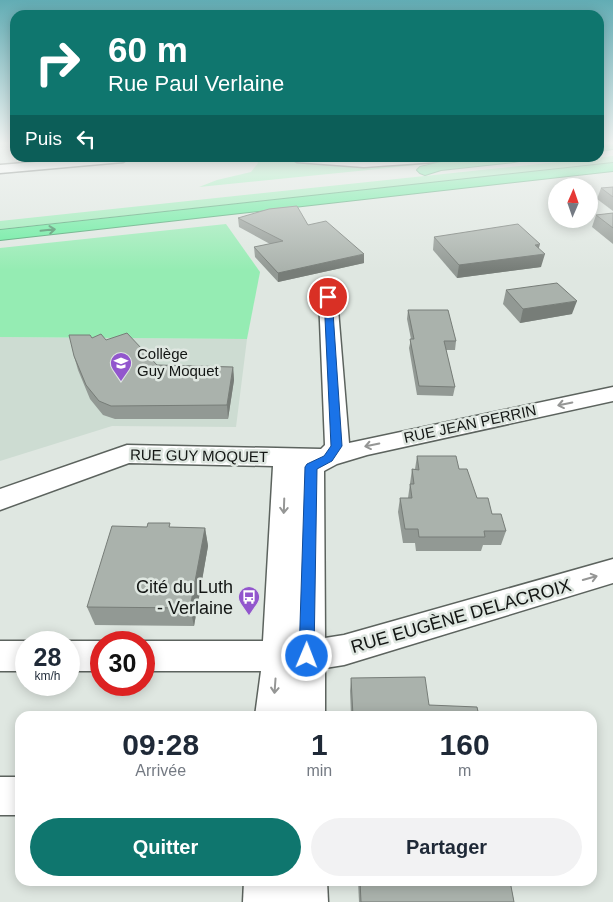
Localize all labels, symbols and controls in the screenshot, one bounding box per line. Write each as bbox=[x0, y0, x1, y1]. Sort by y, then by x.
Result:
icon: right bbox=[25, 30, 90, 95]
text: 60 m bbox=[108, 30, 188, 69]
text: Rue Paul Verlaine bbox=[108, 71, 284, 96]
icon: left bbox=[72, 125, 100, 153]
text: Puis bbox=[25, 128, 62, 149]
north arrow bbox=[548, 178, 598, 228]
map controls bbox=[548, 178, 598, 228]
one-way arrow bbox=[40, 225, 56, 235]
pin bbox=[307, 276, 349, 318]
icon: arrive bbox=[314, 283, 342, 311]
place label: Collège Guy Moquet bbox=[137, 345, 220, 379]
school or university icon: Collège Guy Moquet bbox=[109, 351, 133, 382]
one-way arrow bbox=[558, 400, 574, 409]
street label: RUE JEAN PERRIN bbox=[402, 401, 538, 446]
one-way arrow bbox=[365, 441, 381, 450]
street label: RUE GUY MOQUET bbox=[130, 446, 268, 465]
one-way arrow bbox=[280, 498, 289, 514]
one-way arrow bbox=[581, 573, 597, 583]
street label: RUE EUGÈNE DELACROIX bbox=[349, 575, 573, 657]
place label: Cité du Luth - Verlaine bbox=[136, 577, 233, 618]
bus stop icon: Cité du Luth - Verlaine bbox=[237, 585, 261, 616]
position arrow bbox=[280, 629, 332, 681]
speed limit sign: 30 bbox=[90, 631, 155, 696]
text: 28 bbox=[34, 643, 61, 671]
text: km/h bbox=[34, 669, 61, 683]
one-way arrow bbox=[271, 678, 280, 694]
text: 09:28 bbox=[122, 728, 199, 761]
text: 1 bbox=[311, 728, 328, 761]
text: 160 bbox=[440, 728, 490, 761]
text: Arrivée bbox=[135, 762, 186, 779]
text: min bbox=[306, 762, 332, 779]
text: m bbox=[458, 762, 471, 779]
button: Quitter bbox=[30, 818, 301, 876]
button: Partager bbox=[311, 818, 582, 876]

